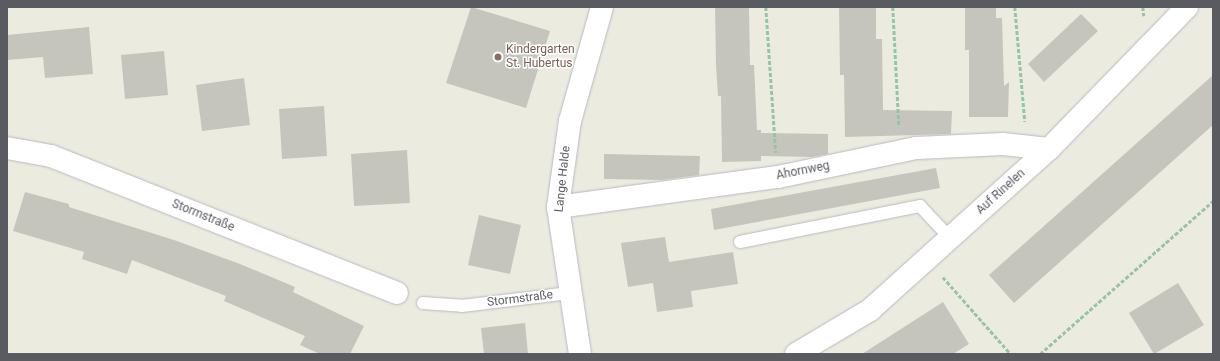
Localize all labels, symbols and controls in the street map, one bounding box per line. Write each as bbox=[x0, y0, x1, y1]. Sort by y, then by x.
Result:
place label: Kindergarten St. Hubertus bbox=[506, 43, 575, 71]
marker: Kindergarten St. Hubertus bbox=[493, 52, 503, 62]
street label: Lange Halde bbox=[552, 145, 574, 213]
street label: Ahornweg bbox=[775, 159, 831, 183]
street label: Auf Rinelen bbox=[974, 166, 1028, 218]
street label: Stormstraße bbox=[170, 197, 236, 235]
street label: Stormstraße bbox=[486, 288, 554, 310]

